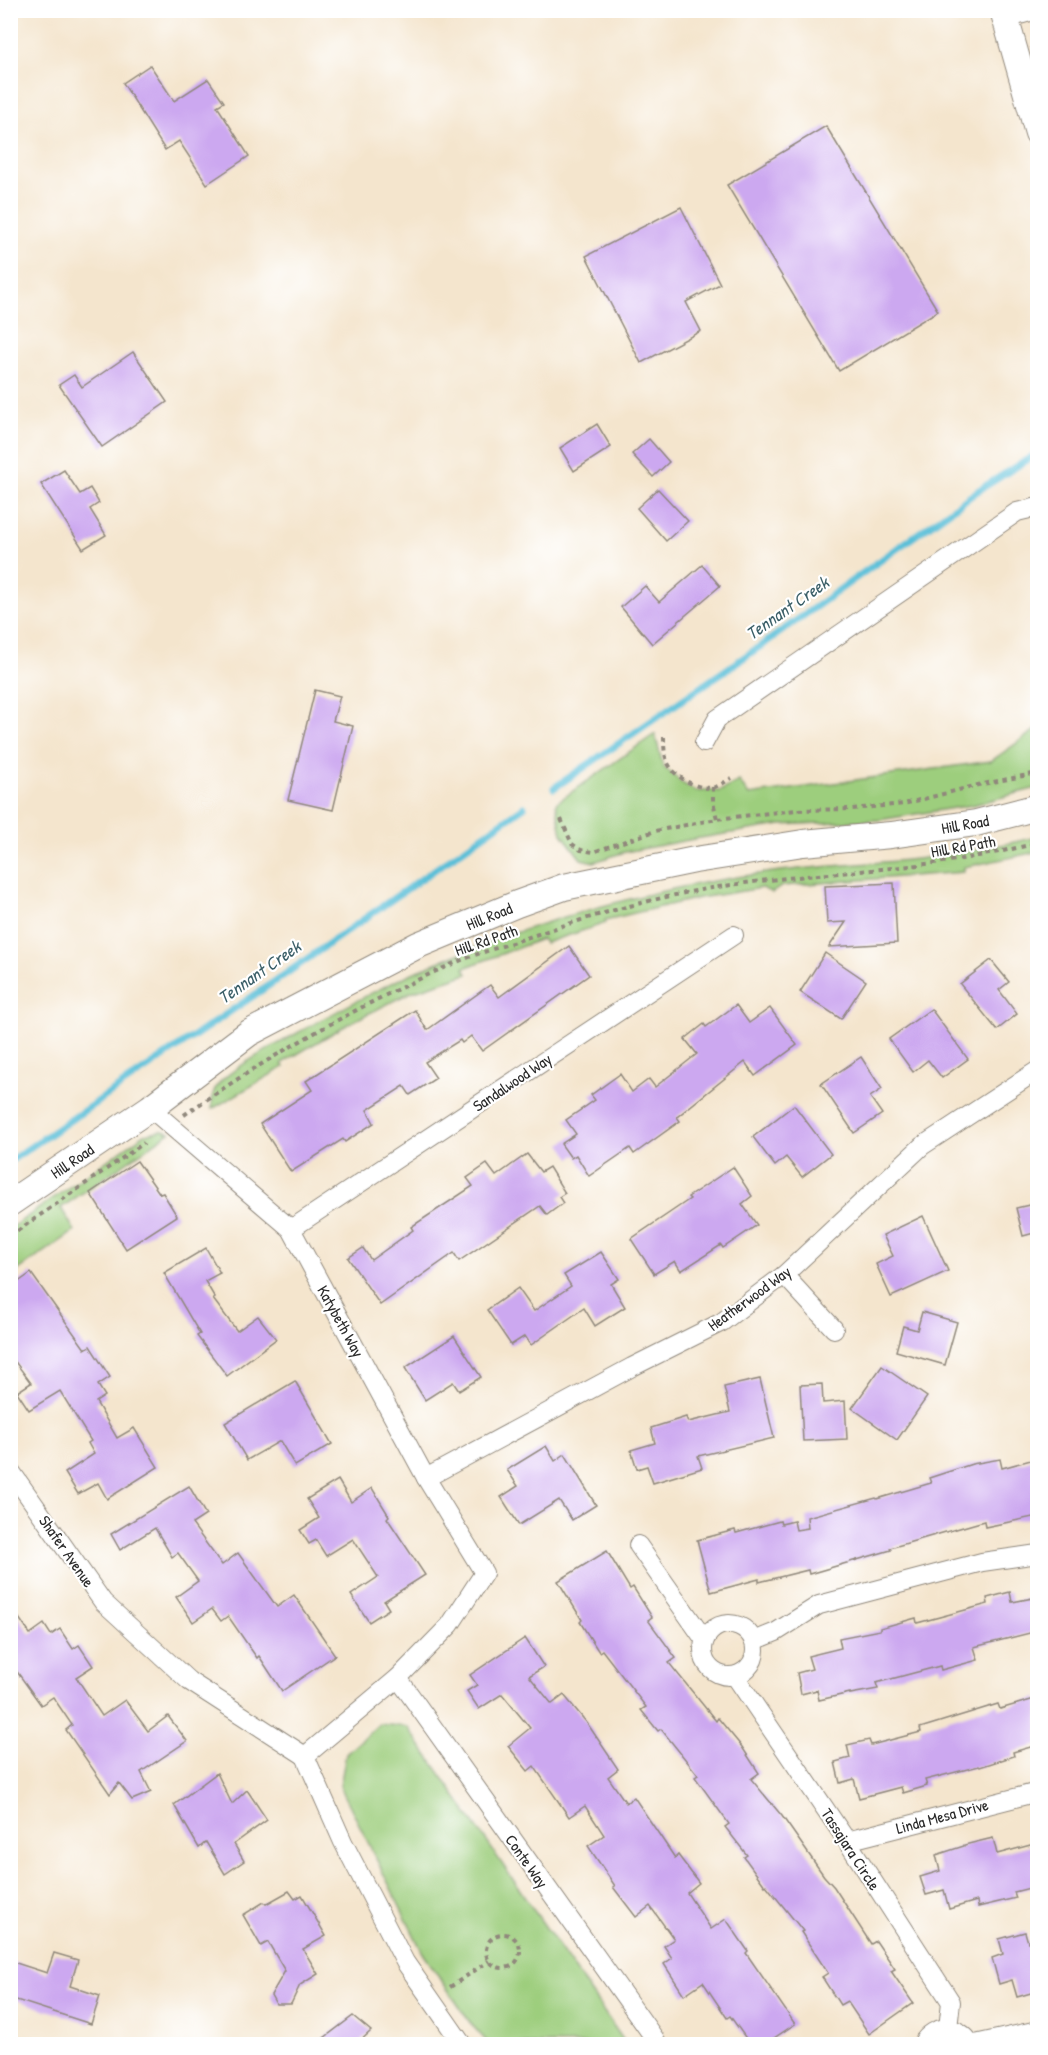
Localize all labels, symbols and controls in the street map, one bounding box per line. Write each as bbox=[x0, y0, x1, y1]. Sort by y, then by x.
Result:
water label: Tennant Creek bbox=[741, 569, 835, 646]
street label: Hill Road bbox=[940, 809, 990, 839]
street label: Hill Rd Path bbox=[929, 829, 997, 862]
street label: Hill Road bbox=[463, 897, 515, 935]
street label: Hill Rd Path bbox=[452, 919, 521, 961]
water label: Tennant Creek bbox=[213, 933, 307, 1010]
street label: Sandalwood Way bbox=[468, 1047, 556, 1116]
street label: Hill Road bbox=[46, 1138, 98, 1184]
street label: Heatherwood Way bbox=[703, 1260, 795, 1336]
street label: Katybeth Way bbox=[312, 1281, 370, 1361]
street label: Shafer Avenue bbox=[34, 1511, 100, 1592]
street label: Linda Mesa Drive bbox=[893, 1793, 991, 1839]
street label: Tassajara Circle bbox=[816, 1804, 886, 1895]
street label: Conte Way bbox=[501, 1830, 554, 1892]

